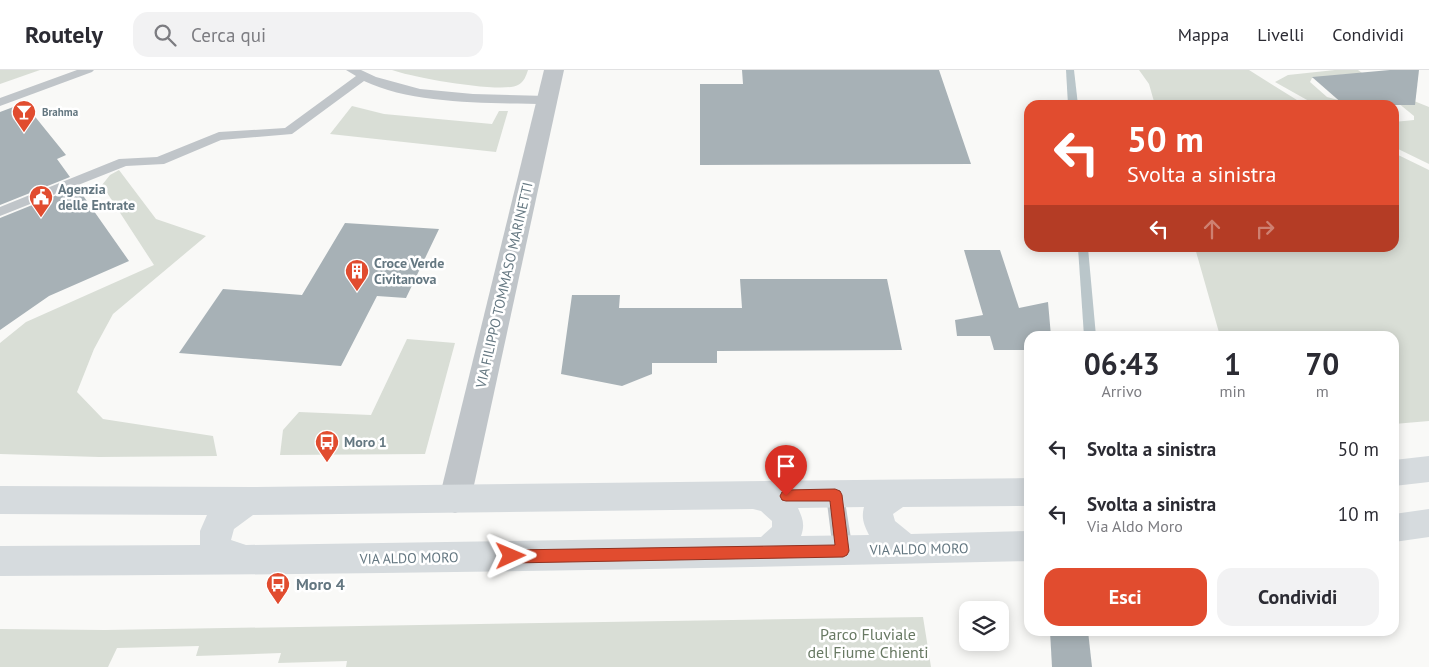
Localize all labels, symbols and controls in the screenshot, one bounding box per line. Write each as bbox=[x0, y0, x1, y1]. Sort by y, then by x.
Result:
search box bbox=[133, 12, 483, 57]
text: Routely bbox=[25, 19, 103, 50]
icon: search bbox=[151, 21, 179, 49]
text: Cerca qui bbox=[191, 23, 266, 47]
text: Mappa bbox=[1178, 23, 1229, 46]
text: Livelli bbox=[1257, 23, 1304, 46]
text: Condividi bbox=[1332, 23, 1404, 46]
bar icon: Brahma bbox=[11, 99, 37, 133]
place label: Brahma bbox=[42, 105, 78, 119]
text: 50 m bbox=[1127, 116, 1204, 162]
icon: left bbox=[1044, 120, 1109, 185]
text: Svolta a sinistra bbox=[1127, 160, 1277, 188]
place label: Agenzia delle Entrate bbox=[58, 180, 135, 214]
street label: VIA FILIPPO TOMMASO MARINETTI bbox=[471, 180, 536, 391]
public building icon: Agenzia delle Entrate bbox=[28, 184, 54, 218]
icon: left bbox=[1145, 215, 1173, 243]
icon: ahead bbox=[1198, 215, 1226, 243]
icon: right bbox=[1251, 215, 1279, 243]
place label: Croce Verde Civitanova bbox=[374, 254, 444, 288]
building icon: Croce Verde Civitanova bbox=[344, 258, 370, 292]
text: 06:43 bbox=[1084, 344, 1160, 383]
text: 1 bbox=[1224, 344, 1241, 383]
text: 70 bbox=[1305, 344, 1339, 383]
text: Arrivo bbox=[1101, 381, 1142, 401]
text: min bbox=[1220, 381, 1246, 401]
text: m bbox=[1316, 381, 1329, 401]
bus stop icon: Moro 1 bbox=[314, 429, 340, 463]
place label: Moro 1 bbox=[344, 433, 387, 451]
icon: left bbox=[1044, 435, 1072, 463]
text: Svolta a sinistra bbox=[1087, 437, 1216, 461]
text: 50 m bbox=[1338, 437, 1379, 461]
pin bbox=[765, 445, 807, 496]
icon: arrive bbox=[772, 452, 800, 480]
text: Svolta a sinistra bbox=[1087, 492, 1216, 516]
icon: left bbox=[1044, 500, 1072, 528]
text: 10 m bbox=[1338, 502, 1379, 526]
text: Via Aldo Moro bbox=[1087, 516, 1183, 536]
position arrow bbox=[484, 529, 536, 581]
street label: VIA ALDO MORO bbox=[868, 539, 969, 559]
street label: VIA ALDO MORO bbox=[358, 548, 459, 568]
button: Esci bbox=[1044, 568, 1207, 626]
button: Condividi bbox=[1217, 568, 1379, 626]
bus stop icon: Moro 4 bbox=[265, 571, 291, 605]
place label: Moro 4 bbox=[296, 574, 345, 594]
map controls bbox=[959, 601, 1009, 651]
button: layers bbox=[959, 601, 1009, 651]
park label: Parco Fluviale del Fiume Chienti bbox=[807, 624, 929, 662]

